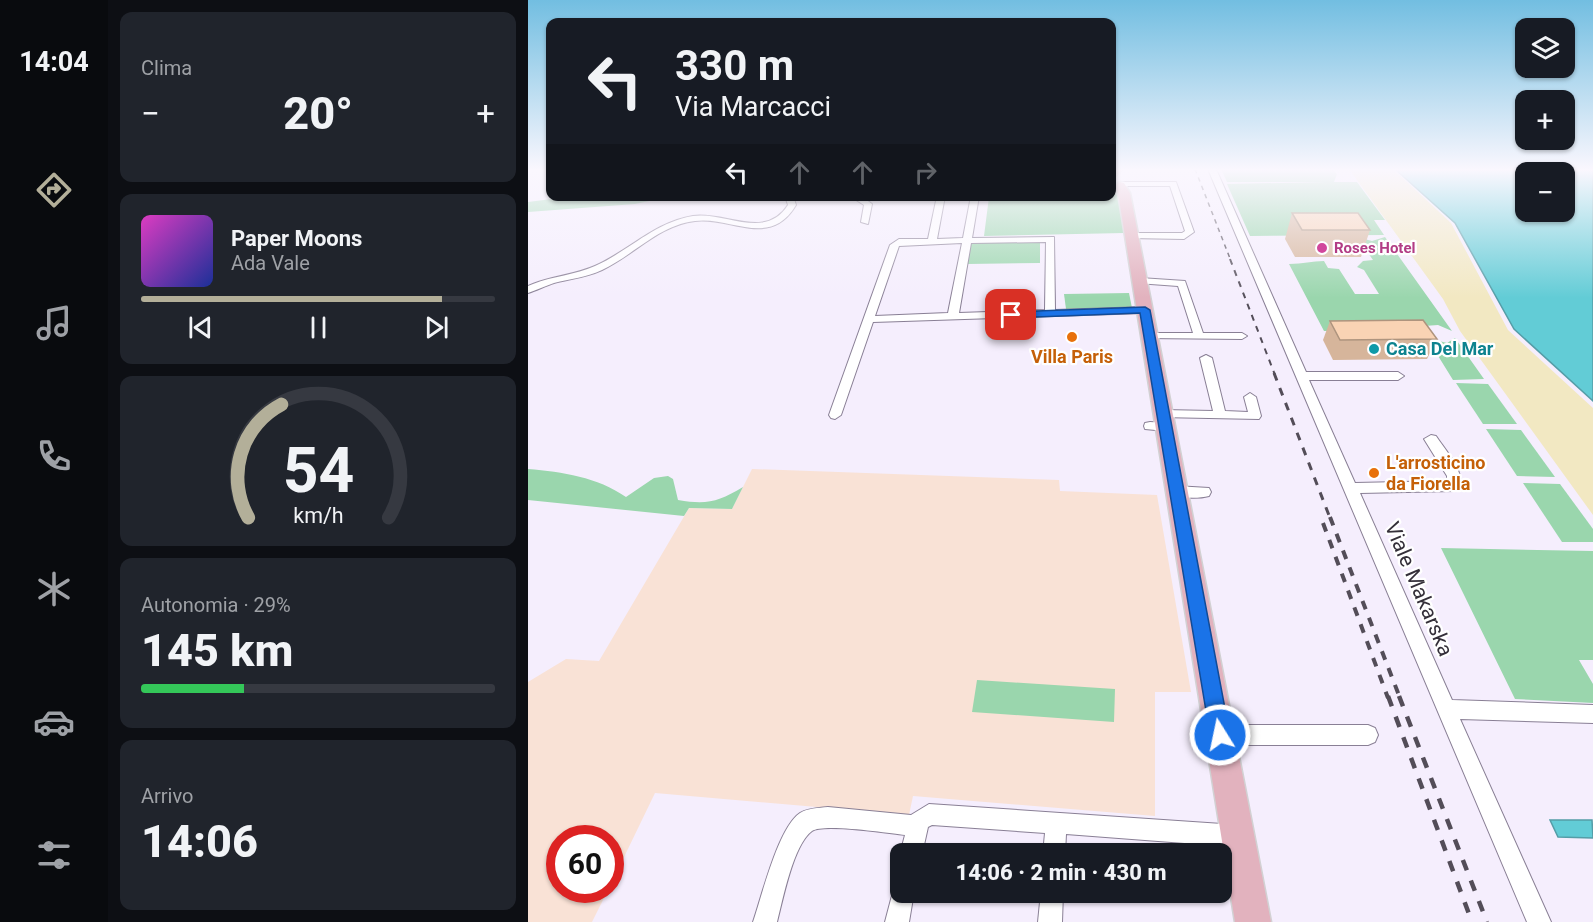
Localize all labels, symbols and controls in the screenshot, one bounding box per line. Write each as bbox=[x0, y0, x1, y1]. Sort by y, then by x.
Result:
map controls bbox=[1515, 18, 1575, 222]
button: layers bbox=[1515, 18, 1575, 78]
text: 330 m bbox=[675, 41, 794, 90]
icon: left bbox=[576, 42, 654, 120]
text: 14:04 bbox=[19, 46, 89, 78]
text: Clima bbox=[141, 56, 192, 80]
text: 20° bbox=[283, 87, 353, 140]
button: + bbox=[1515, 90, 1575, 150]
text: Via Marcacci bbox=[675, 91, 831, 123]
text: − bbox=[141, 94, 160, 133]
text: + bbox=[476, 94, 495, 133]
icon: left bbox=[720, 156, 753, 189]
icon: ahead bbox=[783, 156, 816, 189]
icon: ahead bbox=[846, 156, 879, 189]
icon: right bbox=[909, 156, 942, 189]
button: − bbox=[1515, 162, 1575, 222]
icon: directions bbox=[33, 169, 75, 211]
text: Paper Moons bbox=[231, 226, 362, 251]
place label: Roses Hotel bbox=[1334, 239, 1416, 257]
marker: Roses Hotel bbox=[1315, 241, 1329, 255]
text: Ada Vale bbox=[231, 251, 310, 275]
pin bbox=[985, 289, 1036, 340]
icon: arrive bbox=[994, 298, 1027, 331]
icon: music bbox=[33, 302, 75, 344]
icon: previous bbox=[184, 311, 217, 344]
icon: pause bbox=[302, 311, 335, 344]
icon: next bbox=[420, 311, 453, 344]
marker: Villa Paris bbox=[1065, 330, 1079, 344]
place label: Casa Del Mar bbox=[1386, 338, 1494, 359]
marker: Casa Del Mar bbox=[1367, 342, 1381, 356]
place label: Villa Paris bbox=[1031, 346, 1113, 367]
text: 54 bbox=[282, 434, 354, 507]
icon: phone bbox=[33, 435, 75, 477]
place label: L'arrosticino da Fiorella bbox=[1386, 452, 1485, 494]
marker: L'arrosticino da Fiorella bbox=[1367, 466, 1381, 480]
text: km/h bbox=[293, 503, 343, 528]
street label: Viale Makarska bbox=[1380, 518, 1458, 660]
icon: climate bbox=[33, 568, 75, 610]
text: Autonomia · 29% bbox=[141, 593, 291, 617]
text: 145 km bbox=[141, 624, 293, 677]
icon: car bbox=[33, 701, 75, 743]
position arrow bbox=[1188, 703, 1252, 767]
text: Arrivo bbox=[141, 784, 193, 808]
text: 14:06 bbox=[141, 815, 258, 868]
speed limit sign: 60 bbox=[546, 825, 624, 903]
icon: filters bbox=[33, 834, 75, 876]
text: 14:06 · 2 min · 430 m bbox=[956, 860, 1166, 885]

